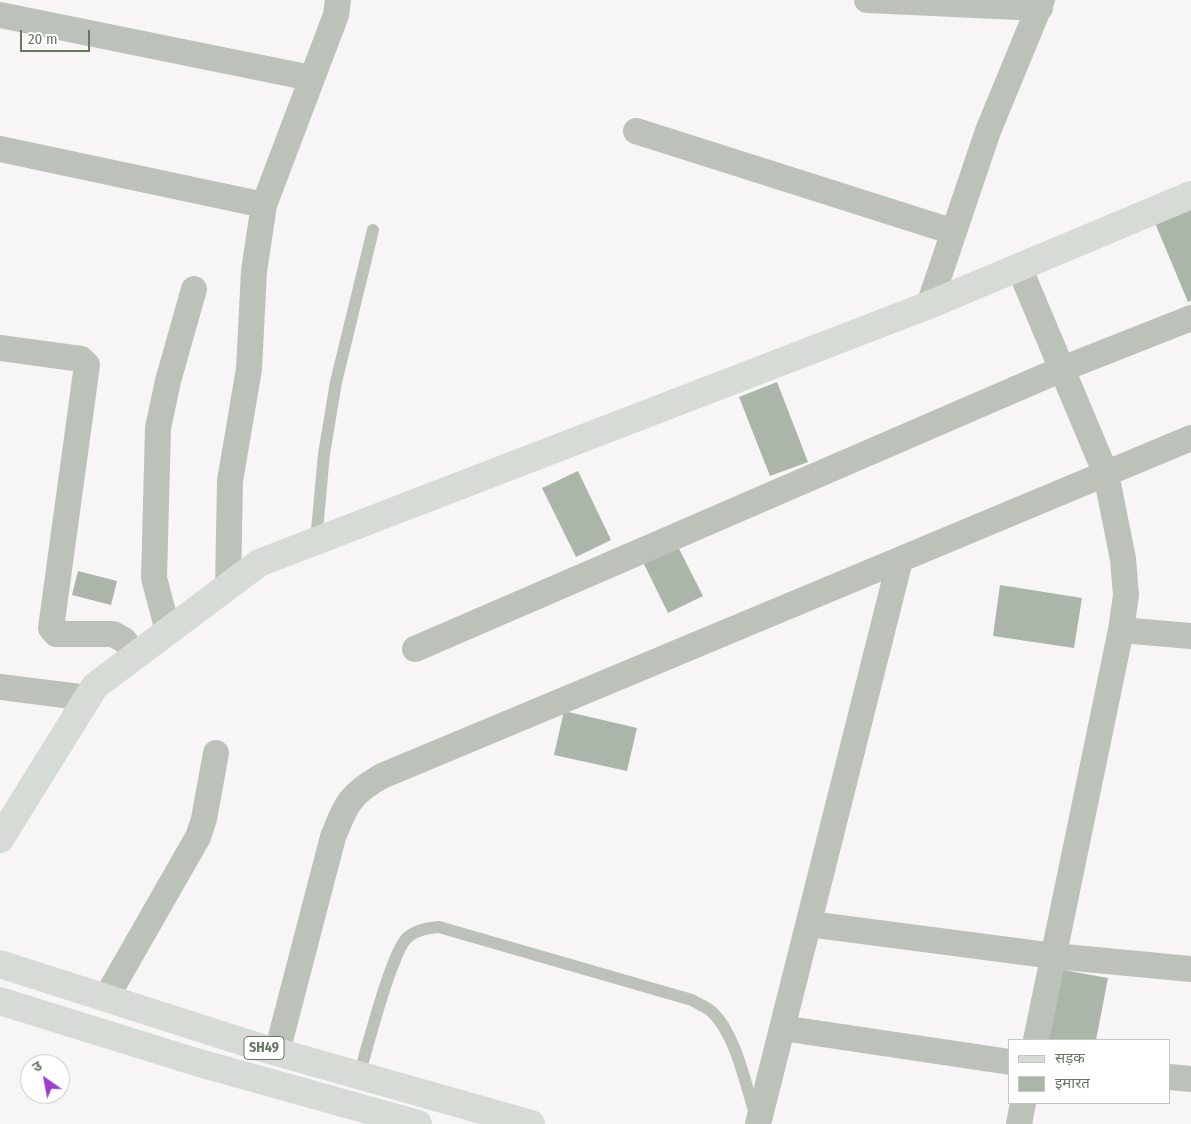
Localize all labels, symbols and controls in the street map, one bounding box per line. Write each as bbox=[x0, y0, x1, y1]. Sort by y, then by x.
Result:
scale bar bbox=[22, 20, 92, 52]
text: 20 m bbox=[28, 30, 58, 48]
road number: SH49 bbox=[244, 1036, 284, 1060]
legend bbox=[1008, 1039, 1171, 1104]
text: सड़क bbox=[1055, 1049, 1085, 1067]
north arrow bbox=[20, 1054, 70, 1104]
text: उ bbox=[29, 1057, 45, 1076]
text: इमारत bbox=[1055, 1074, 1090, 1092]

